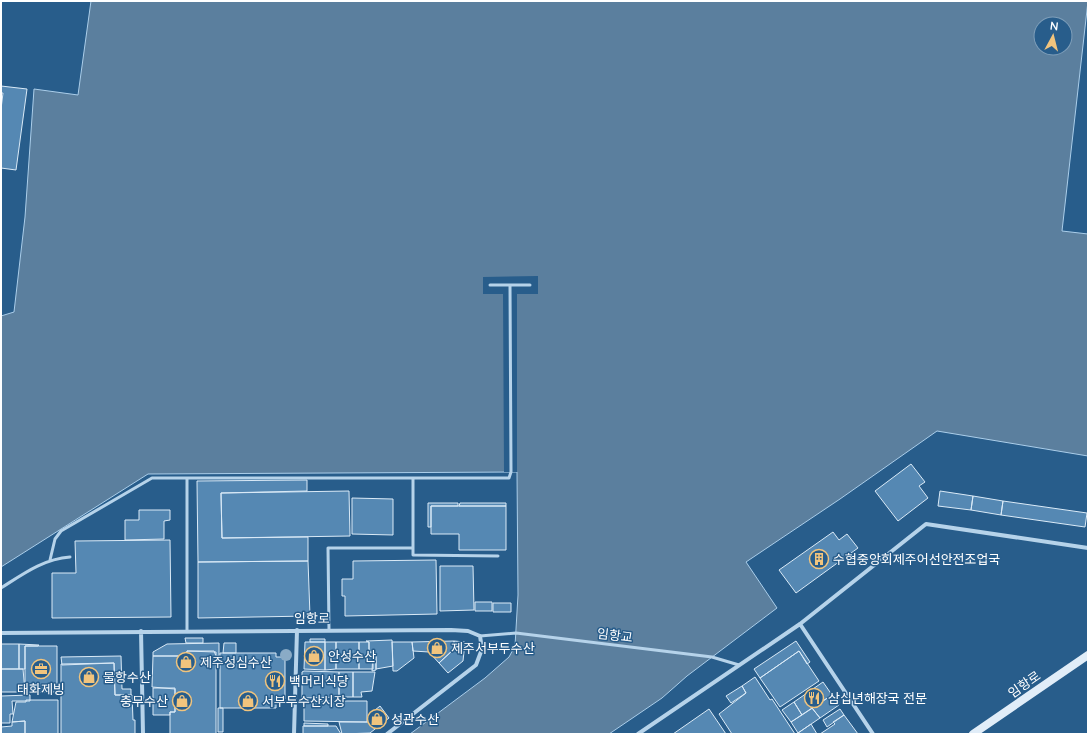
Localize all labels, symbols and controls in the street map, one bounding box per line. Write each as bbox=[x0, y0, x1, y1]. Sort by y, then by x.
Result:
north arrow bbox=[1033, 16, 1073, 56]
text: N bbox=[1049, 19, 1059, 33]
building icon: 수협중앙회제주어선안전조업국 bbox=[808, 548, 830, 570]
place label: 수협중앙회제주어선안전조업국 bbox=[833, 551, 1000, 567]
street label: 임항로 bbox=[294, 610, 330, 626]
street label: 임항교 bbox=[596, 625, 634, 645]
shop icon: 제주서부두수산 bbox=[426, 637, 448, 659]
place label: 제주서부두수산 bbox=[451, 640, 535, 656]
shop icon: 안성수산 bbox=[303, 645, 325, 667]
place label: 안성수산 bbox=[328, 648, 376, 664]
shop icon: 제주성심수산 bbox=[175, 651, 197, 673]
place label: 제주성심수산 bbox=[200, 654, 272, 670]
office icon: 태화제빙 bbox=[30, 658, 52, 680]
shop icon: 물항수산 bbox=[78, 666, 100, 688]
street label: 임항로 bbox=[1005, 667, 1043, 701]
place label: 물항수산 bbox=[103, 669, 151, 685]
restaurant icon: 백머리식당 bbox=[264, 670, 286, 692]
place label: 백머리식당 bbox=[289, 673, 349, 689]
place label: 태화제빙 bbox=[17, 681, 65, 697]
restaurant icon: 삼십년해장국 전문 bbox=[803, 687, 825, 709]
shop icon: 충무수산 bbox=[171, 690, 193, 712]
shop icon: 서부두수산시장 bbox=[237, 690, 259, 712]
place label: 삼십년해장국 전문 bbox=[828, 690, 927, 706]
place label: 충무수산 bbox=[120, 693, 168, 709]
place label: 서부두수산시장 bbox=[262, 693, 346, 709]
shop icon: 성관수산 bbox=[366, 708, 388, 730]
place label: 성관수산 bbox=[391, 711, 439, 727]

